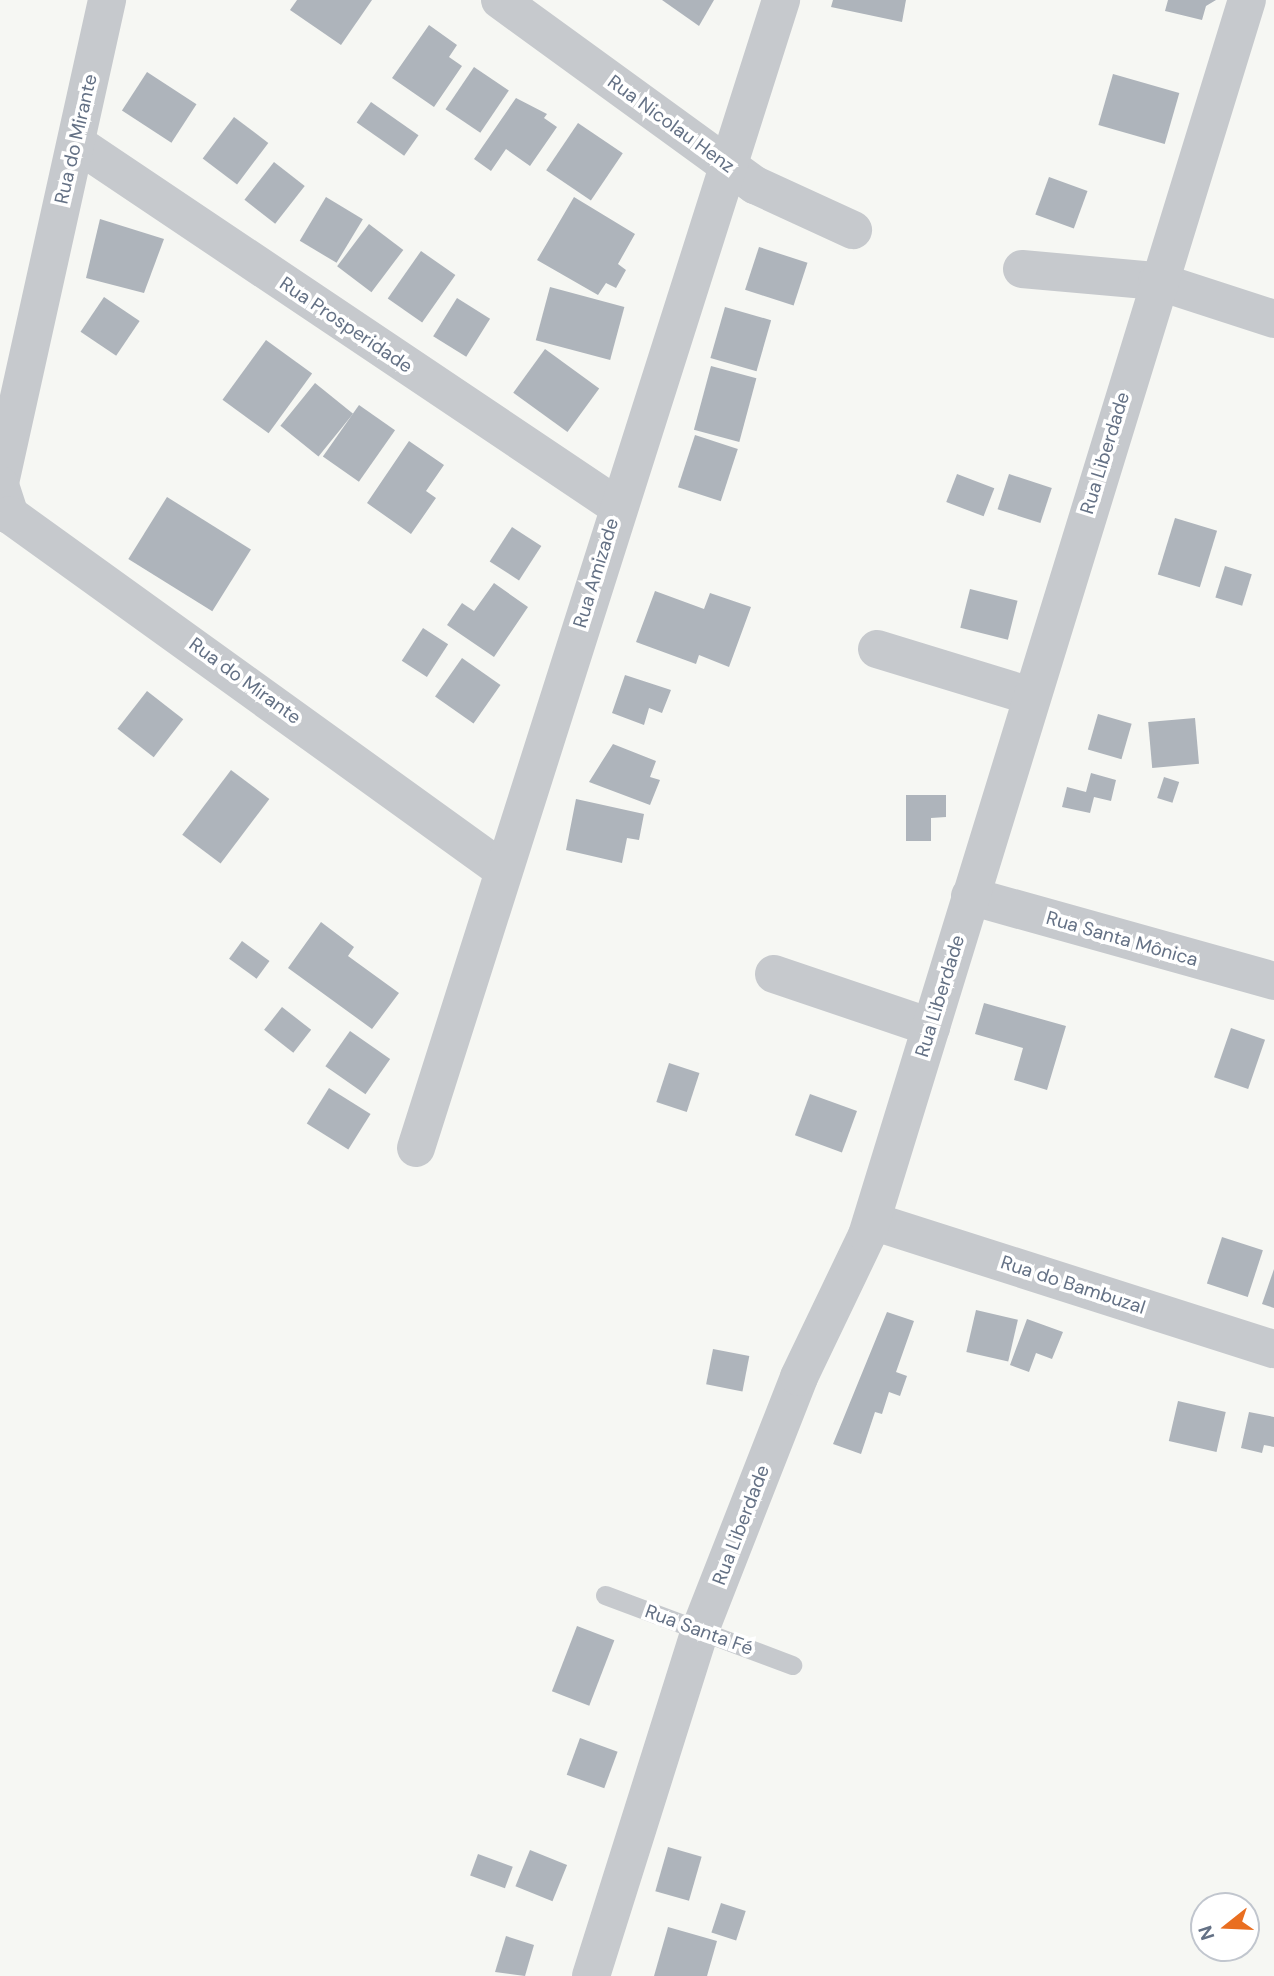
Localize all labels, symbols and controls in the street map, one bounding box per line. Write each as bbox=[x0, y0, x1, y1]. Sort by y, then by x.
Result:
street label: Rua Nicolau Henz bbox=[603, 70, 739, 178]
street label: Rua do Mirante bbox=[50, 72, 102, 206]
street label: Rua Prosperidade bbox=[275, 272, 417, 378]
street label: Rua Liberdade bbox=[1076, 389, 1134, 517]
street label: Rua Amizade bbox=[569, 515, 623, 631]
street label: Rua do Mirante bbox=[185, 633, 305, 729]
street label: Rua Santa Mônica bbox=[1044, 906, 1200, 972]
street label: Rua Liberdade bbox=[911, 932, 969, 1060]
street label: Rua do Bambuzal bbox=[998, 1251, 1148, 1319]
street label: Rua Liberdade bbox=[708, 1462, 774, 1588]
street label: Rua Santa Fé bbox=[642, 1600, 756, 1660]
north arrow bbox=[1190, 1892, 1260, 1962]
text: N bbox=[1192, 1923, 1220, 1943]

